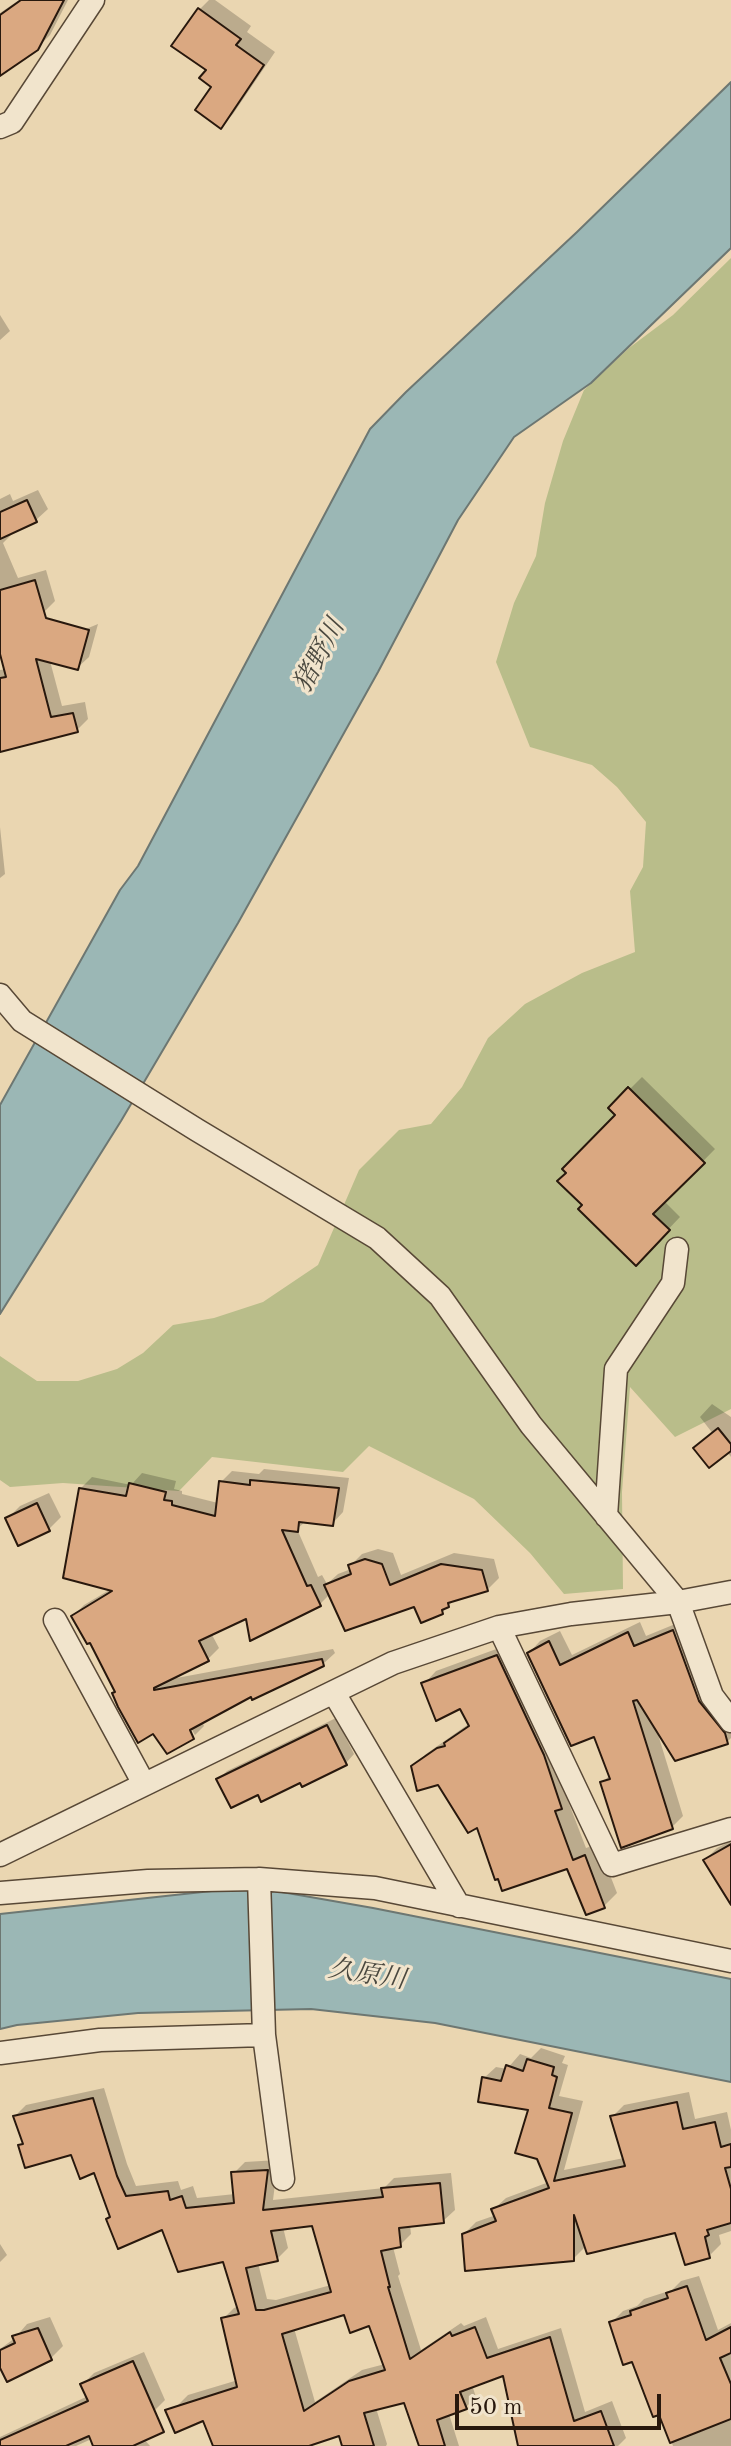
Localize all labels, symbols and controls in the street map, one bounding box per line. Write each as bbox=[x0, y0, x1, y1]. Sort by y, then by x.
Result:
water label: 猪野川 bbox=[288, 614, 352, 698]
water label: 久原川 bbox=[326, 1953, 408, 1997]
scale bar bbox=[459, 2378, 665, 2428]
text: 50 m bbox=[469, 2396, 523, 2420]

